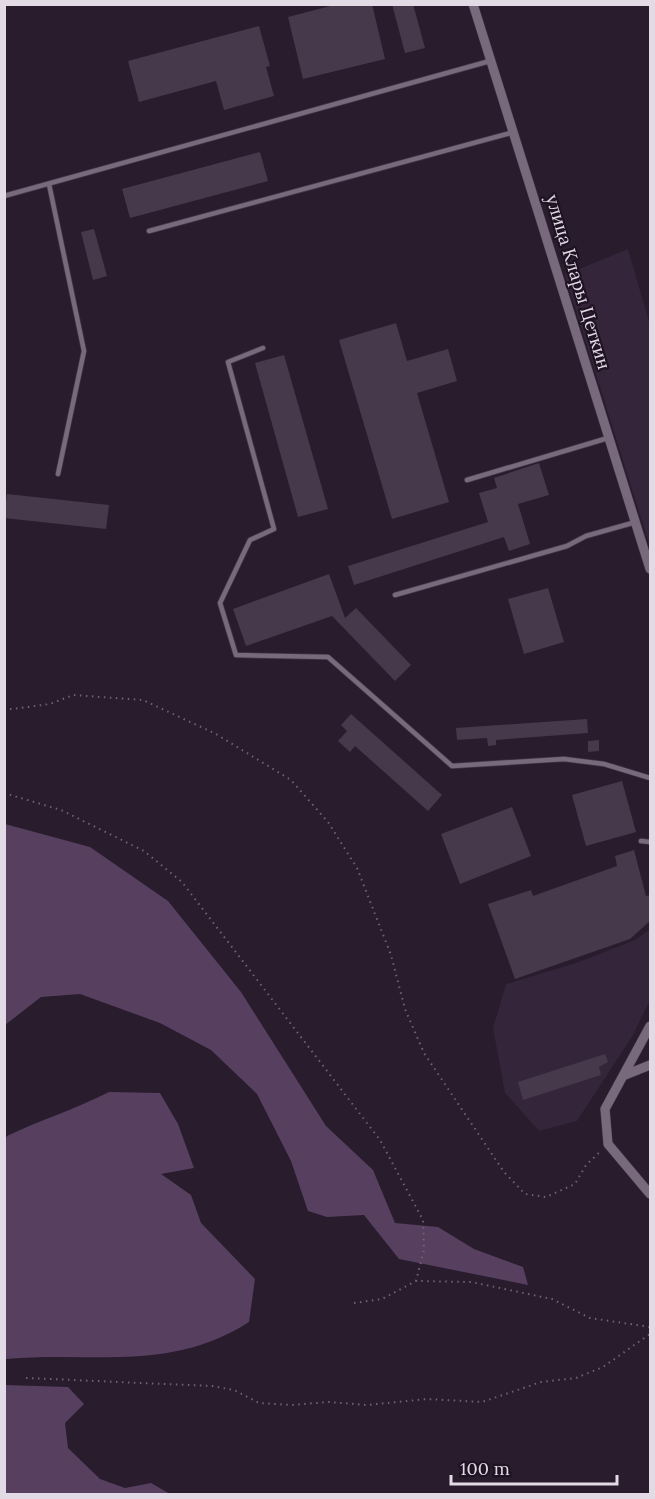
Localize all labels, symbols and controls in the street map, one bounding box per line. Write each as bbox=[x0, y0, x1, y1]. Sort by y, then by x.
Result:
street label: улица Клары Цеткин bbox=[541, 192, 616, 372]
scale bar bbox=[451, 1448, 618, 1486]
text: 100 m bbox=[460, 1457, 510, 1480]

